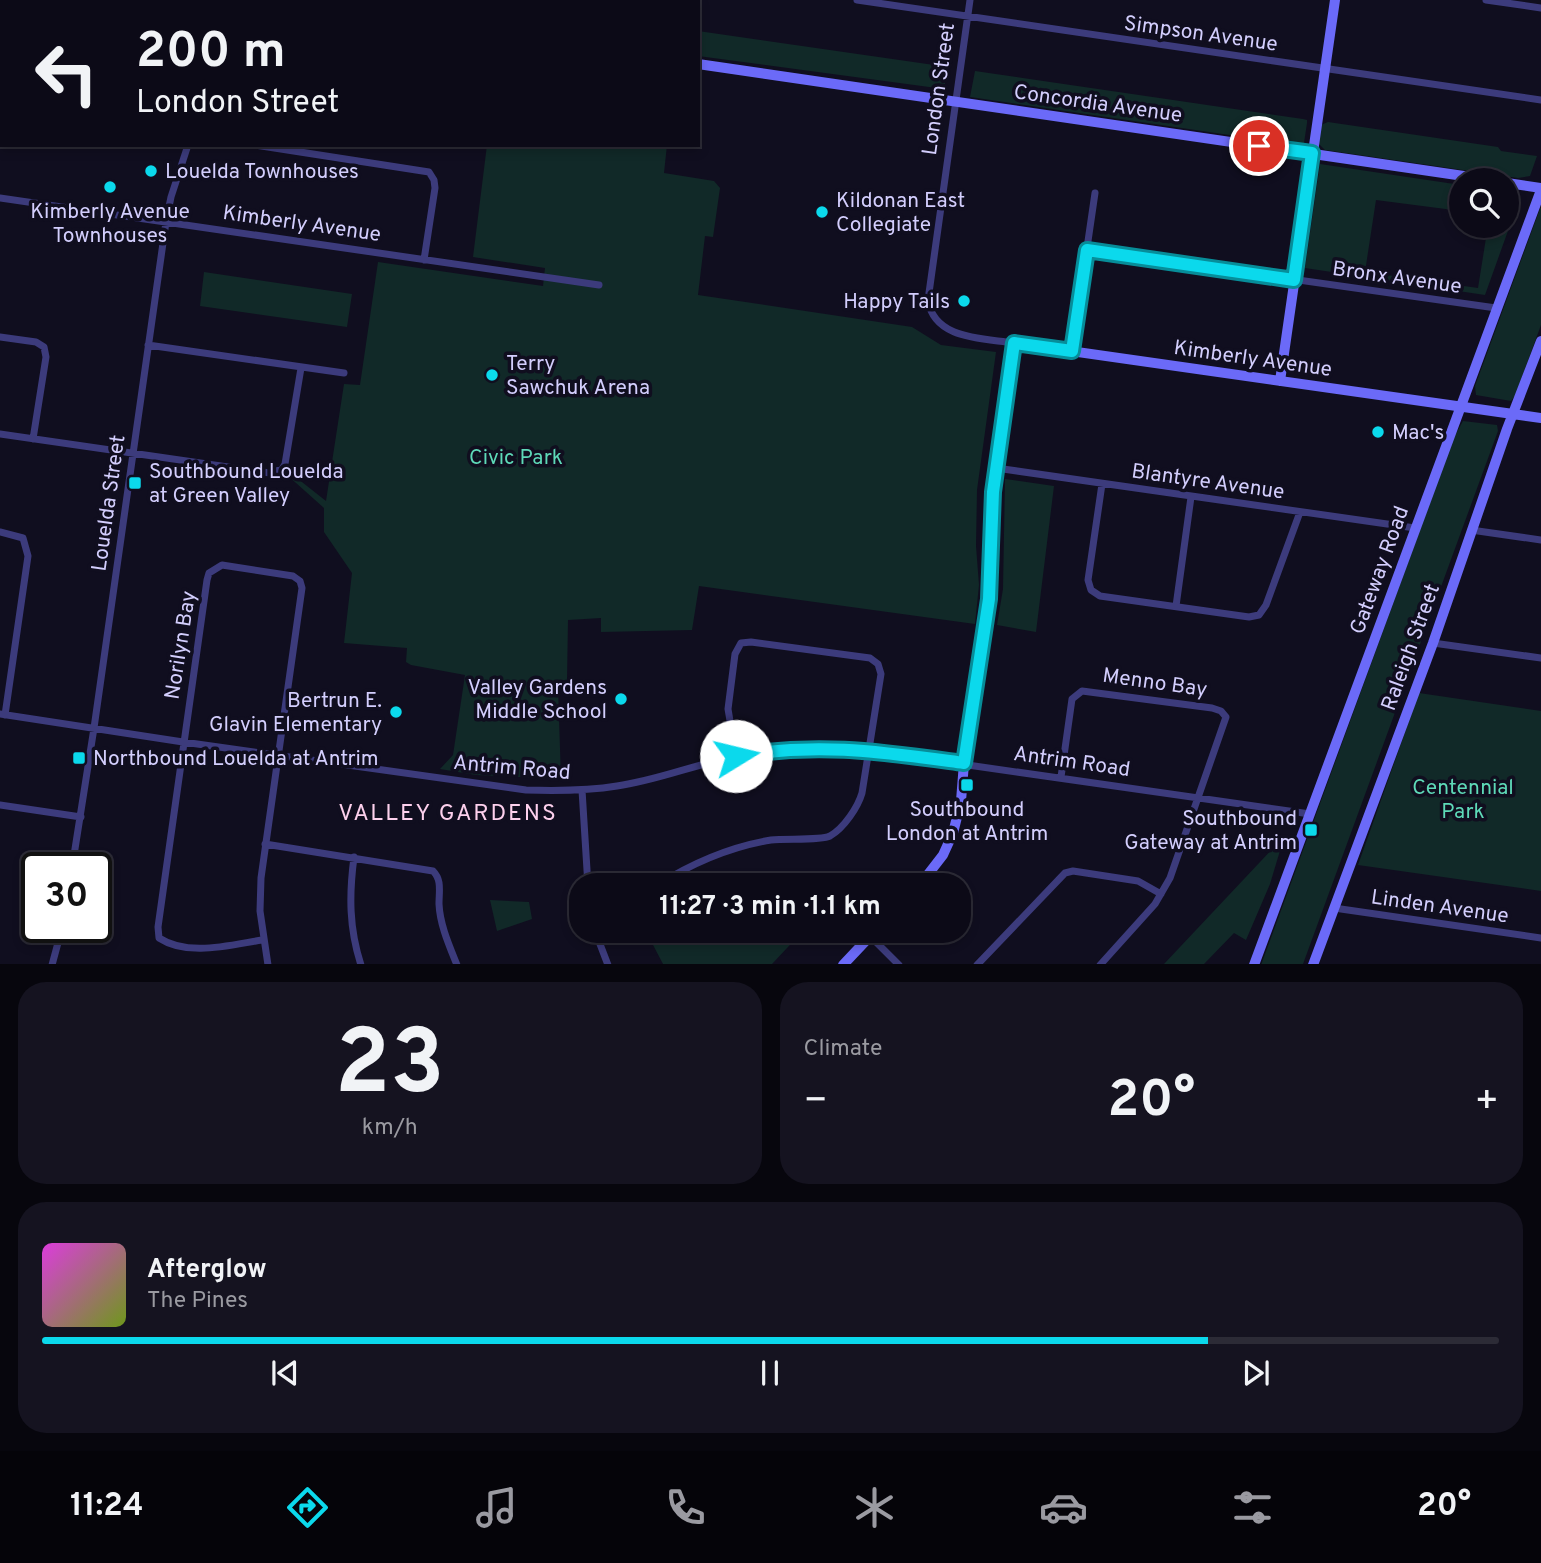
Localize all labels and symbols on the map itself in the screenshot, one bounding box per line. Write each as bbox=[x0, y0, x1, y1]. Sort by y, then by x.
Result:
street label: Simpson Avenue bbox=[1122, 10, 1279, 59]
street label: London Street bbox=[917, 21, 962, 157]
street label: Concordia Avenue bbox=[1012, 79, 1184, 130]
pin bbox=[1229, 116, 1289, 176]
place label: Louelda Townhouses bbox=[165, 159, 359, 186]
marker: Louelda Townhouses bbox=[143, 163, 159, 179]
marker: Kimberly Avenue Townhouses bbox=[102, 179, 118, 195]
place label: Kildonan East Collegiate bbox=[836, 188, 965, 239]
place label: Kimberly Avenue Townhouses bbox=[30, 199, 190, 250]
street label: Kimberly Avenue bbox=[221, 200, 383, 249]
marker: Kildonan East Collegiate bbox=[814, 204, 830, 220]
street label: Bronx Avenue bbox=[1330, 256, 1463, 301]
place label: Happy Tails bbox=[843, 289, 950, 316]
marker: Happy Tails bbox=[956, 293, 972, 309]
street label: Kimberly Avenue bbox=[1172, 335, 1334, 384]
place label: Terry Sawchuk Arena bbox=[506, 351, 650, 402]
marker: Terry Sawchuk Arena bbox=[484, 367, 500, 383]
place label: Mac's bbox=[1392, 420, 1444, 447]
marker: Mac's bbox=[1370, 424, 1386, 440]
street label: Louelda Street bbox=[87, 433, 132, 573]
park label: Civic Park bbox=[469, 445, 563, 472]
street label: Blantyre Avenue bbox=[1130, 458, 1286, 507]
place label: Southbound Louelda at Green Valley bbox=[149, 459, 344, 510]
marker: Southbound Louelda at Green Valley bbox=[127, 475, 143, 491]
street label: Gateway Road bbox=[1345, 503, 1416, 638]
street label: Raleigh Street bbox=[1376, 580, 1447, 715]
street label: Norilyn Bay bbox=[160, 589, 203, 701]
street label: Menno Bay bbox=[1101, 663, 1209, 704]
place label: Valley Gardens Middle School bbox=[467, 675, 607, 726]
place label: Bertrun E. Glavin Elementary bbox=[209, 688, 382, 739]
marker: Valley Gardens Middle School bbox=[613, 691, 629, 707]
marker: Bertrun E. Glavin Elementary bbox=[388, 704, 404, 720]
position arrow bbox=[699, 719, 773, 793]
street label: Antrim Road bbox=[1012, 741, 1132, 784]
place label: Northbound Louelda at Antrim bbox=[93, 746, 379, 773]
marker: Northbound Louelda at Antrim bbox=[71, 750, 87, 766]
street label: Antrim Road bbox=[452, 750, 572, 787]
park label: Centennial Park bbox=[1412, 775, 1514, 826]
marker: Southbound London at Antrim bbox=[959, 777, 975, 793]
place label: Southbound London at Antrim bbox=[886, 797, 1048, 848]
district label: VALLEY GARDENS bbox=[338, 800, 558, 829]
place label: Southbound Gateway at Antrim bbox=[1124, 806, 1297, 857]
marker: Southbound Gateway at Antrim bbox=[1303, 822, 1319, 838]
speed limit sign: 30 bbox=[21, 852, 112, 943]
street label: Linden Avenue bbox=[1369, 884, 1510, 931]

